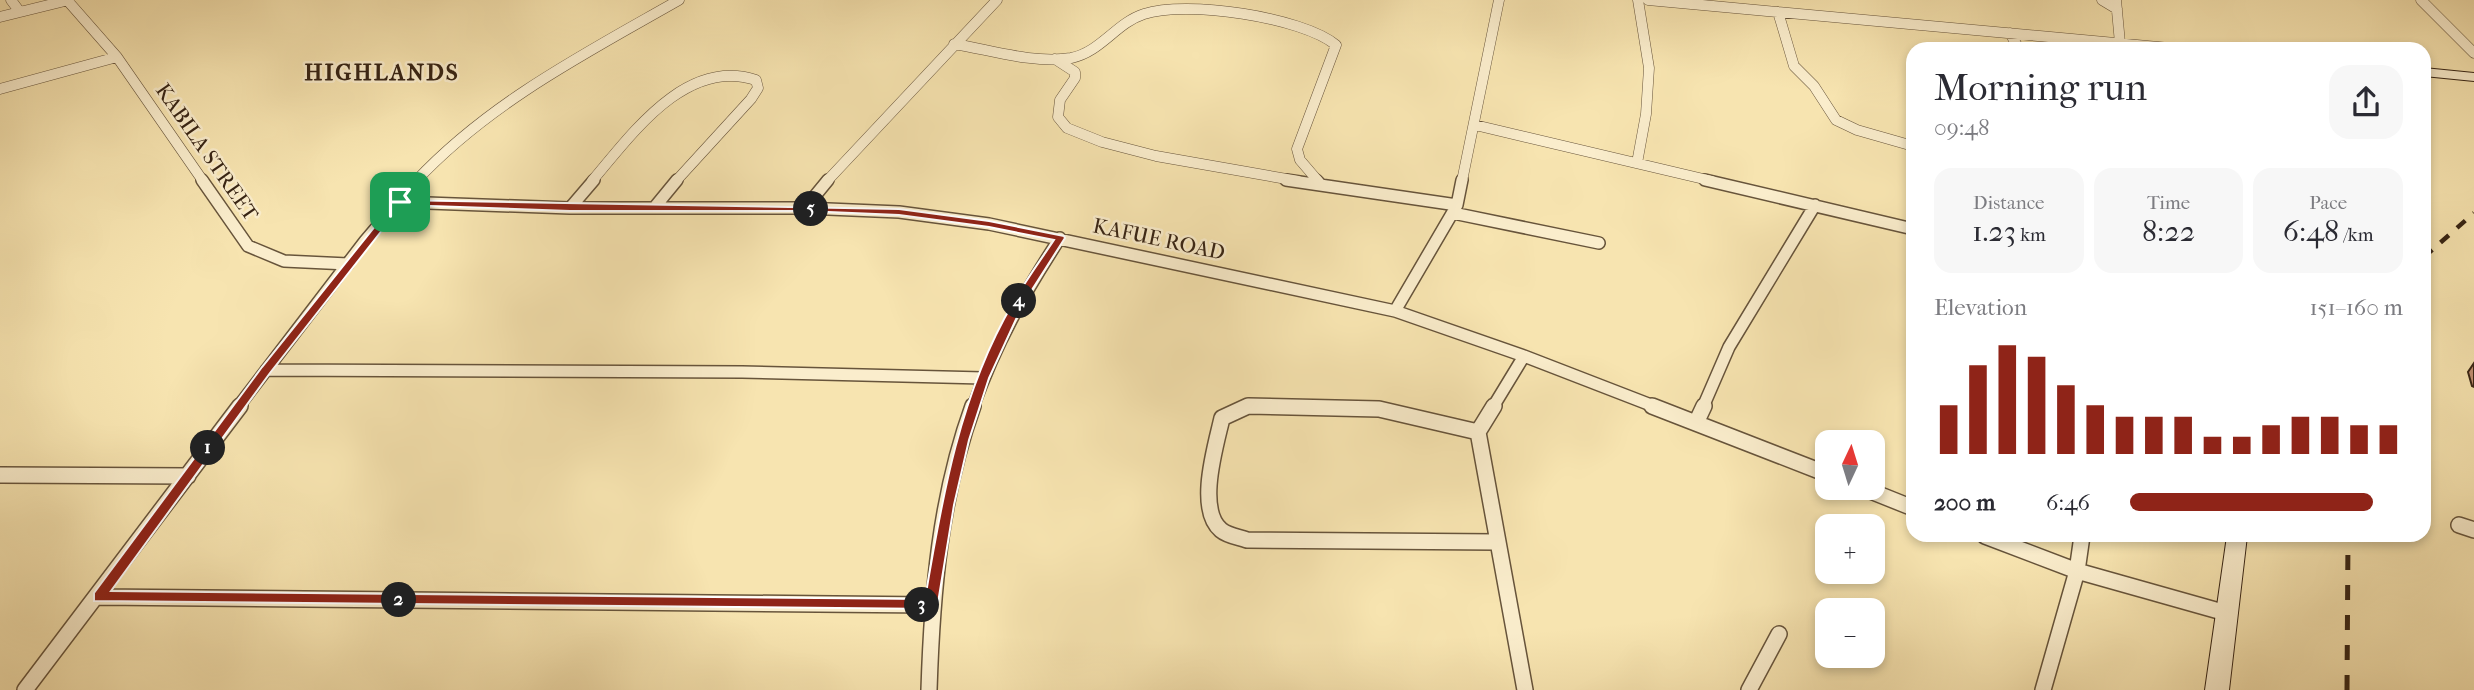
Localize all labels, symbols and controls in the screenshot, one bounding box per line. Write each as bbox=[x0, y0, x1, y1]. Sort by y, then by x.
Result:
district label: HIGHLANDS bbox=[304, 59, 460, 86]
text: Morning run bbox=[1934, 65, 2147, 110]
button: share bbox=[2329, 65, 2403, 139]
street label: KABILA STREET bbox=[151, 79, 264, 226]
text: 09:48 bbox=[1934, 114, 1989, 141]
pin bbox=[370, 172, 430, 232]
icon: arrive bbox=[381, 183, 419, 221]
pin: 5 bbox=[794, 192, 828, 227]
text: Distance bbox=[1973, 192, 2045, 214]
text: Time bbox=[2147, 192, 2190, 214]
text: Pace bbox=[2309, 192, 2347, 214]
text: 5 bbox=[806, 197, 815, 219]
street label: KAFUE ROAD bbox=[1091, 213, 1227, 265]
text: 1.23 bbox=[1972, 214, 2016, 249]
text: 8:22 bbox=[2142, 214, 2195, 249]
text: 6:48 bbox=[2283, 214, 2339, 249]
text: km bbox=[2016, 224, 2046, 246]
text: /km bbox=[2339, 224, 2373, 246]
pin: 4 bbox=[1002, 284, 1036, 318]
text: 4 bbox=[1013, 289, 1024, 311]
text: Elevation bbox=[1934, 294, 2027, 321]
text: 151–160 m bbox=[2309, 294, 2403, 321]
pin: 1 bbox=[190, 430, 226, 466]
north arrow bbox=[1815, 430, 1885, 500]
map controls bbox=[1815, 430, 1885, 668]
text: 1 bbox=[204, 436, 211, 458]
text: 200 m bbox=[1934, 489, 1995, 516]
text: 6:46 bbox=[2046, 489, 2090, 516]
button: + bbox=[1815, 514, 1885, 584]
pin: 2 bbox=[382, 582, 416, 618]
text: 2 bbox=[394, 588, 403, 610]
pin: 3 bbox=[904, 588, 940, 622]
text: 3 bbox=[918, 593, 925, 615]
button: − bbox=[1815, 598, 1885, 668]

